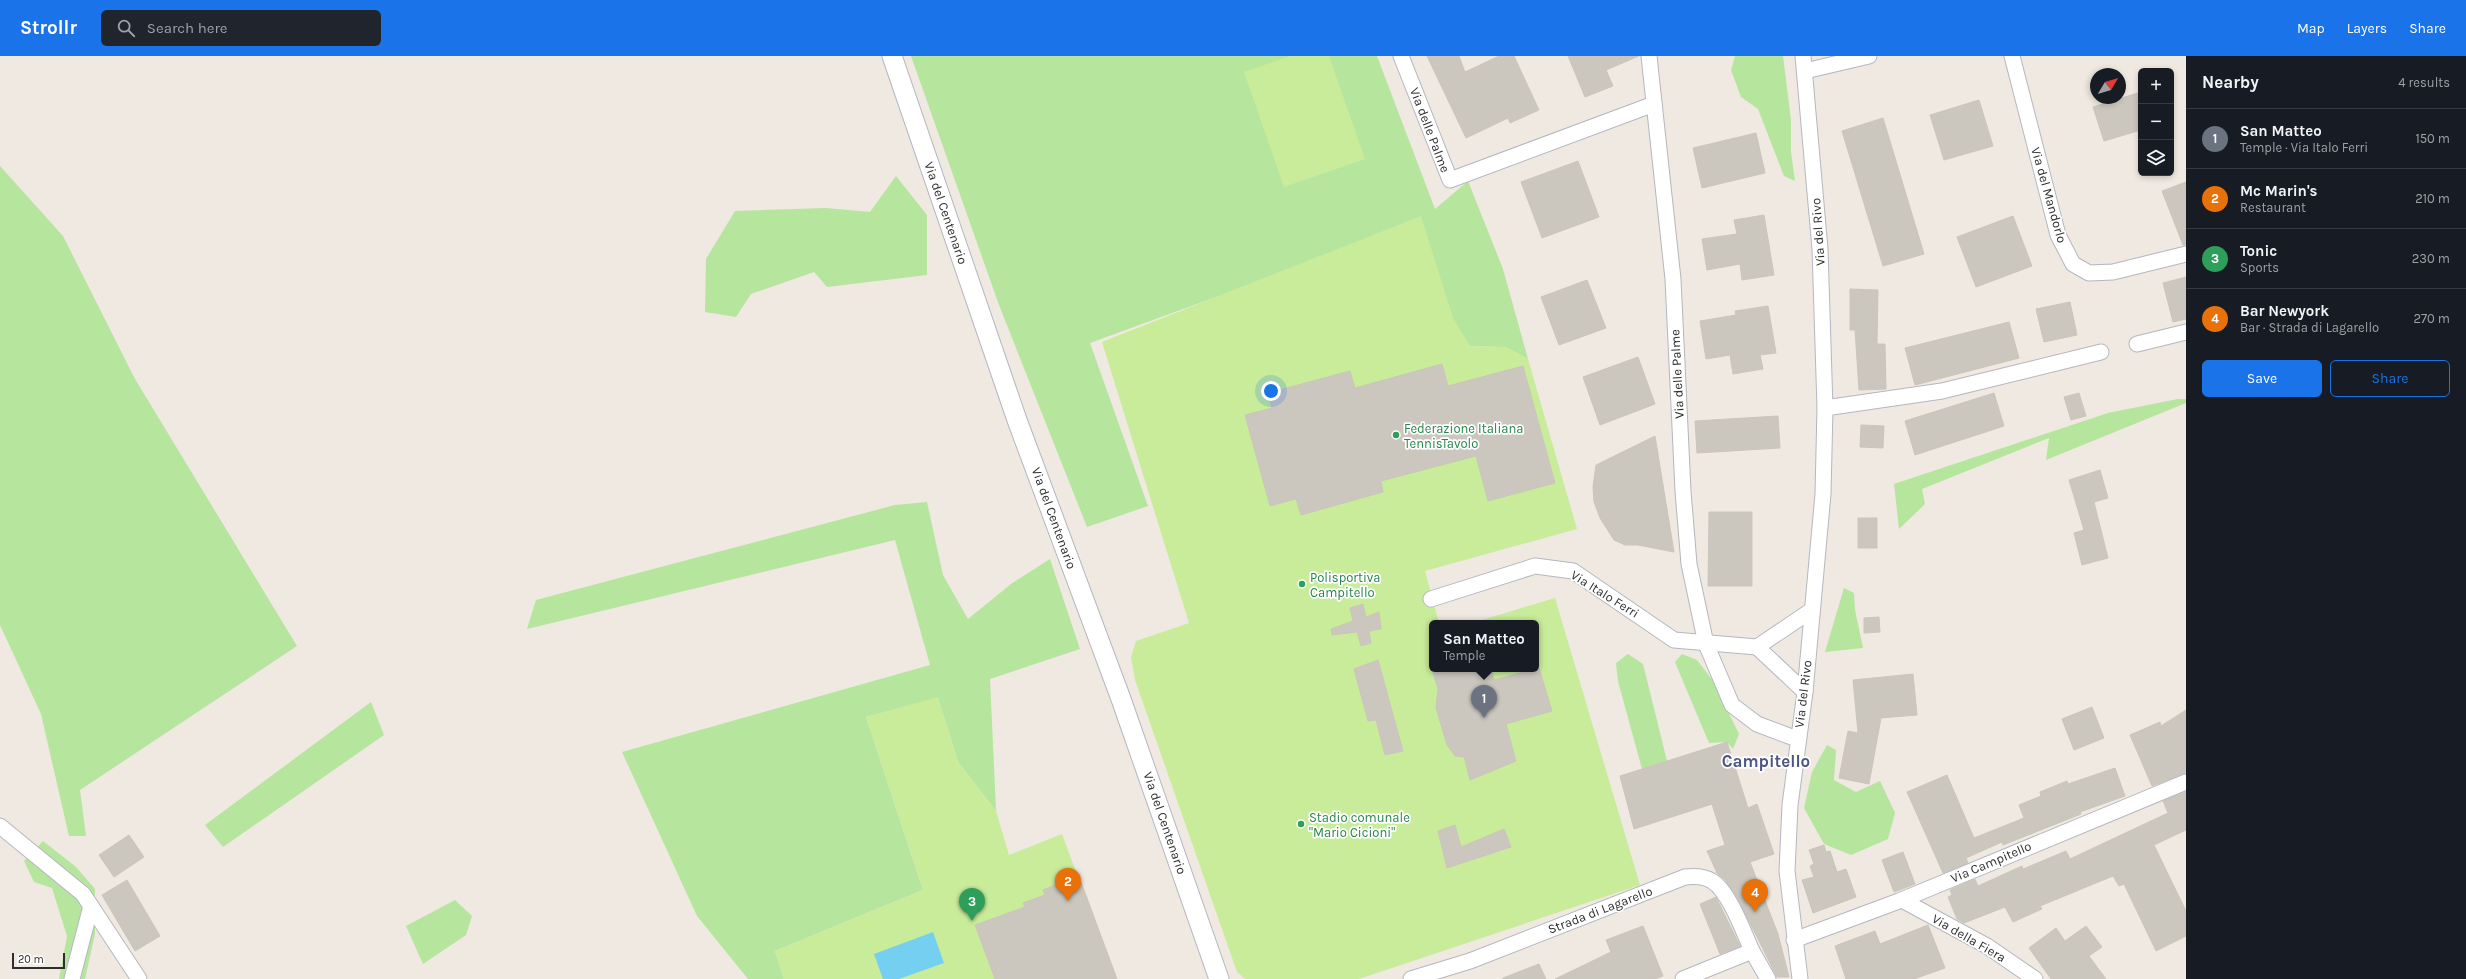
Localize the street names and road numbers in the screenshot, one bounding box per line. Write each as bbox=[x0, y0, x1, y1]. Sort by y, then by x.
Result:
street label: Via delle Palme bbox=[1407, 85, 1453, 175]
street label: Via del Mandorlo bbox=[2028, 145, 2070, 245]
street label: Via del Centenario bbox=[921, 160, 971, 266]
street label: Via del Rivo bbox=[1808, 198, 1828, 266]
street label: Via delle Palme bbox=[1667, 329, 1687, 419]
street label: Via del Centenario bbox=[1029, 465, 1079, 571]
street label: Via Italo Ferri bbox=[1568, 567, 1642, 621]
street label: Via del Rivo bbox=[1791, 659, 1815, 729]
street label: Via del Centenario bbox=[1140, 770, 1190, 876]
street label: Via Campitello bbox=[1948, 838, 2034, 886]
street label: Strada di Lagarello bbox=[1546, 883, 1654, 937]
street label: Via della Fiera bbox=[1929, 911, 2009, 965]

